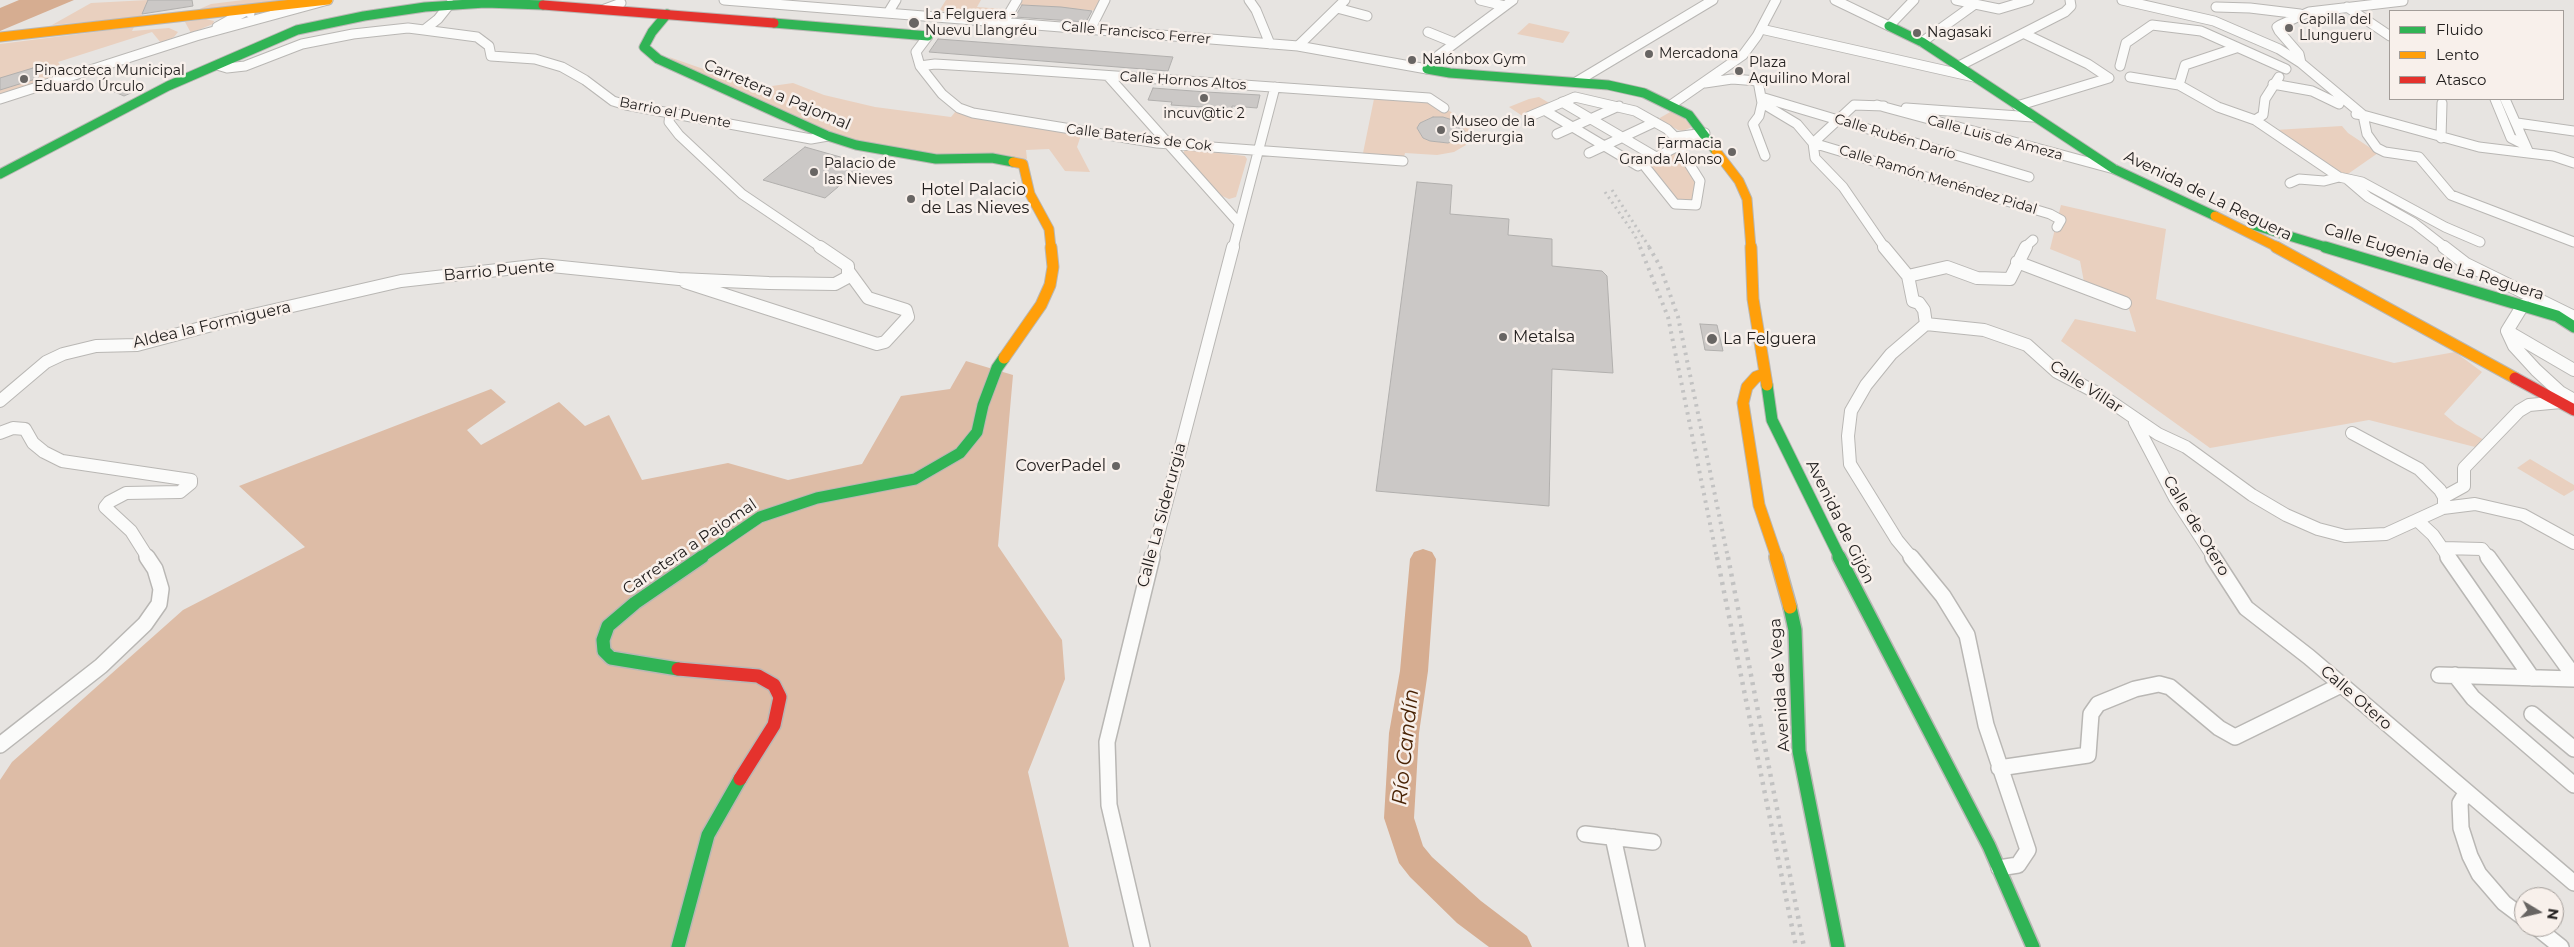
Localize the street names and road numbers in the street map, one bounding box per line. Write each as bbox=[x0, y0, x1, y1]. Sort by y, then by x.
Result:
street label: Calle Francisco Ferrer bbox=[1061, 18, 1211, 48]
street label: Carretera a Pajomal bbox=[701, 55, 853, 135]
street label: Calle Hornos Altos bbox=[1119, 68, 1247, 94]
street label: Barrio el Puente bbox=[618, 94, 732, 132]
street label: Calle Rubén Darío bbox=[1832, 111, 1958, 163]
street label: Calle Luis de Ameza bbox=[1925, 112, 2065, 164]
street label: Calle Baterías de Cok bbox=[1065, 121, 1213, 155]
street label: Calle Ramón Menéndez Pidal bbox=[1837, 142, 2039, 218]
street label: Avenida de La Reguera bbox=[2121, 147, 2295, 245]
street label: Calle Eugenia de La Reguera bbox=[2322, 219, 2546, 305]
street label: Barrio Puente bbox=[443, 257, 555, 285]
street label: Aldea la Formiguera bbox=[131, 297, 293, 353]
street label: Calle Villar bbox=[2046, 356, 2126, 418]
street label: Calle La Siderurgia bbox=[1133, 441, 1191, 589]
street label: Avenida de Gijón bbox=[1802, 457, 1878, 587]
street label: Calle de Otero bbox=[2159, 472, 2233, 580]
street label: Carretera a Pajomal bbox=[619, 495, 761, 599]
street label: Avenida de Vega bbox=[1766, 618, 1794, 752]
street label: Calle Otero bbox=[2316, 662, 2396, 734]

